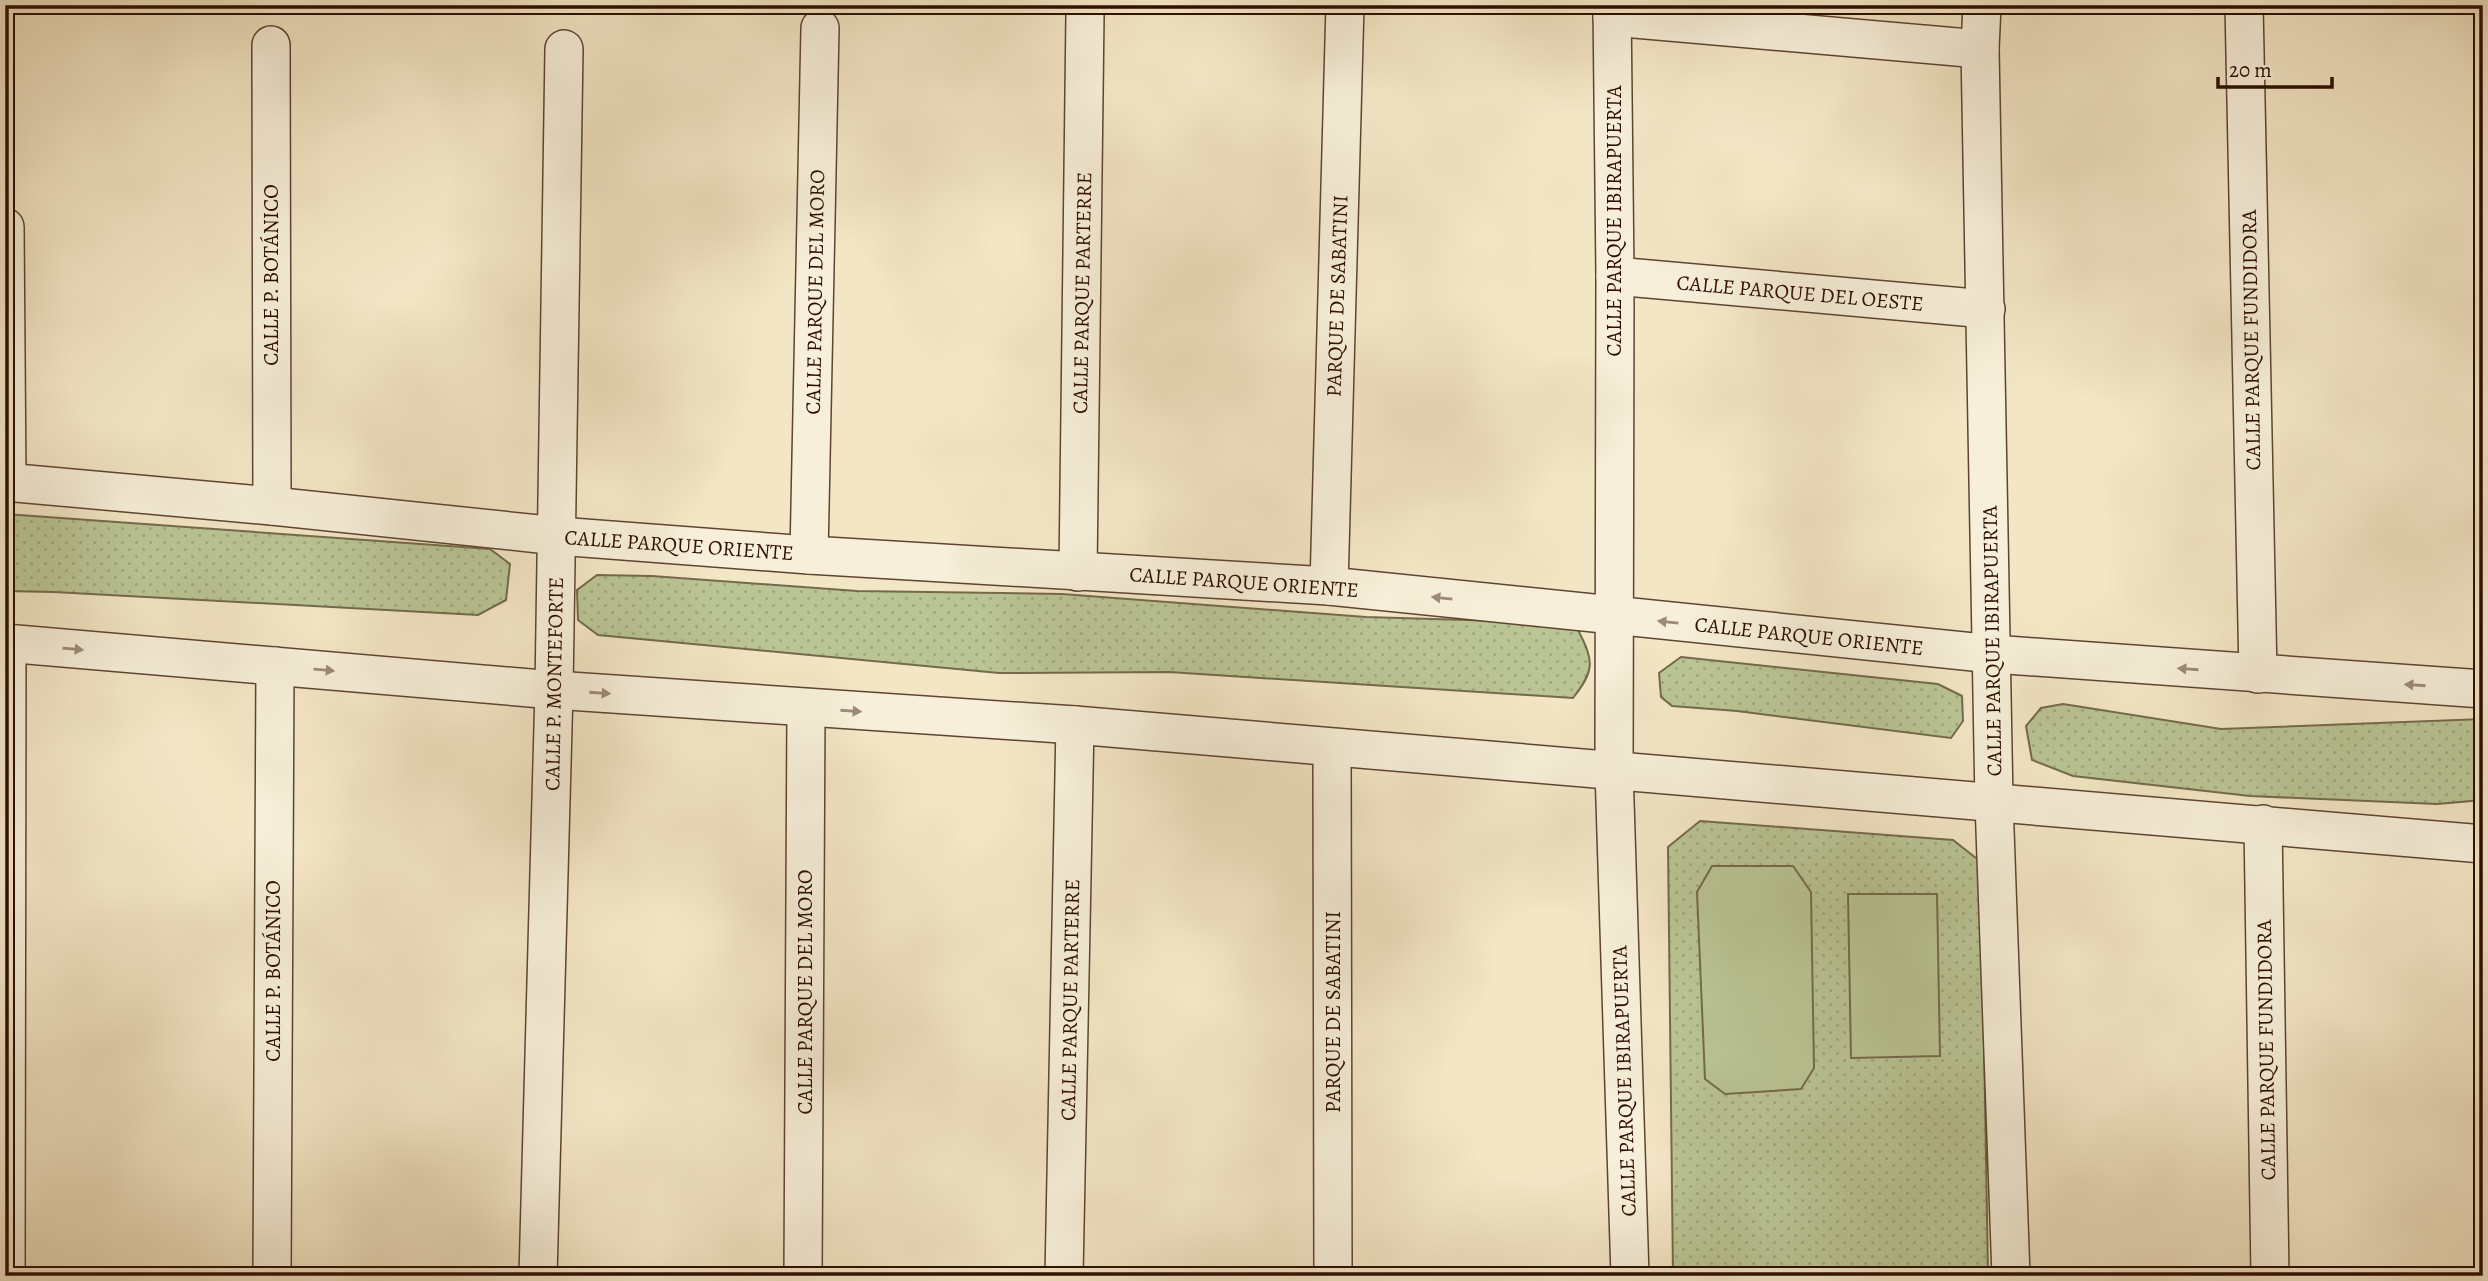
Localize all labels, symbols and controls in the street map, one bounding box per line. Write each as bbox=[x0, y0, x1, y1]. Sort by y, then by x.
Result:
scale bar bbox=[2218, 46, 2332, 90]
text: 20 m bbox=[2229, 56, 2272, 84]
street label: CALLE PARQUE IBIRAPUERTA bbox=[1600, 85, 1628, 356]
street label: CALLE PARQUE DEL MORO bbox=[799, 169, 831, 415]
street label: CALLE PARQUE PARTERRE bbox=[1066, 172, 1098, 414]
street label: CALLE P. BOTÁNICO bbox=[257, 184, 285, 366]
street label: PARQUE DE SABATINI bbox=[1319, 194, 1355, 398]
street label: CALLE PARQUE FUNDIDORA bbox=[2235, 209, 2267, 471]
street label: CALLE PARQUE DEL OESTE bbox=[1675, 268, 1925, 318]
street label: CALLE PARQUE IBIRAPUERTA bbox=[1976, 505, 2008, 777]
street label: CALLE PARQUE ORIENTE bbox=[563, 523, 795, 567]
street label: CALLE PARQUE ORIENTE bbox=[1128, 560, 1360, 604]
street label: CALLE P. MONTEFORTE bbox=[538, 577, 570, 791]
one-way arrow bbox=[1431, 593, 1453, 604]
street label: CALLE PARQUE ORIENTE bbox=[1693, 610, 1925, 662]
one-way arrow bbox=[1657, 616, 1679, 627]
one-way arrow bbox=[62, 644, 84, 655]
one-way arrow bbox=[2177, 663, 2199, 674]
one-way arrow bbox=[314, 665, 336, 676]
one-way arrow bbox=[2403, 679, 2425, 690]
one-way arrow bbox=[589, 688, 611, 699]
one-way arrow bbox=[841, 705, 863, 716]
street label: CALLE PARQUE DEL MORO bbox=[791, 869, 819, 1115]
street label: CALLE PARQUE PARTERRE bbox=[1054, 879, 1086, 1121]
street label: CALLE P. BOTÁNICO bbox=[259, 880, 287, 1062]
street label: PARQUE DE SABATINI bbox=[1319, 911, 1347, 1113]
street label: CALLE PARQUE FUNDIDORA bbox=[2250, 919, 2282, 1181]
street label: CALLE PARQUE IBIRAPUERTA bbox=[1605, 944, 1643, 1217]

